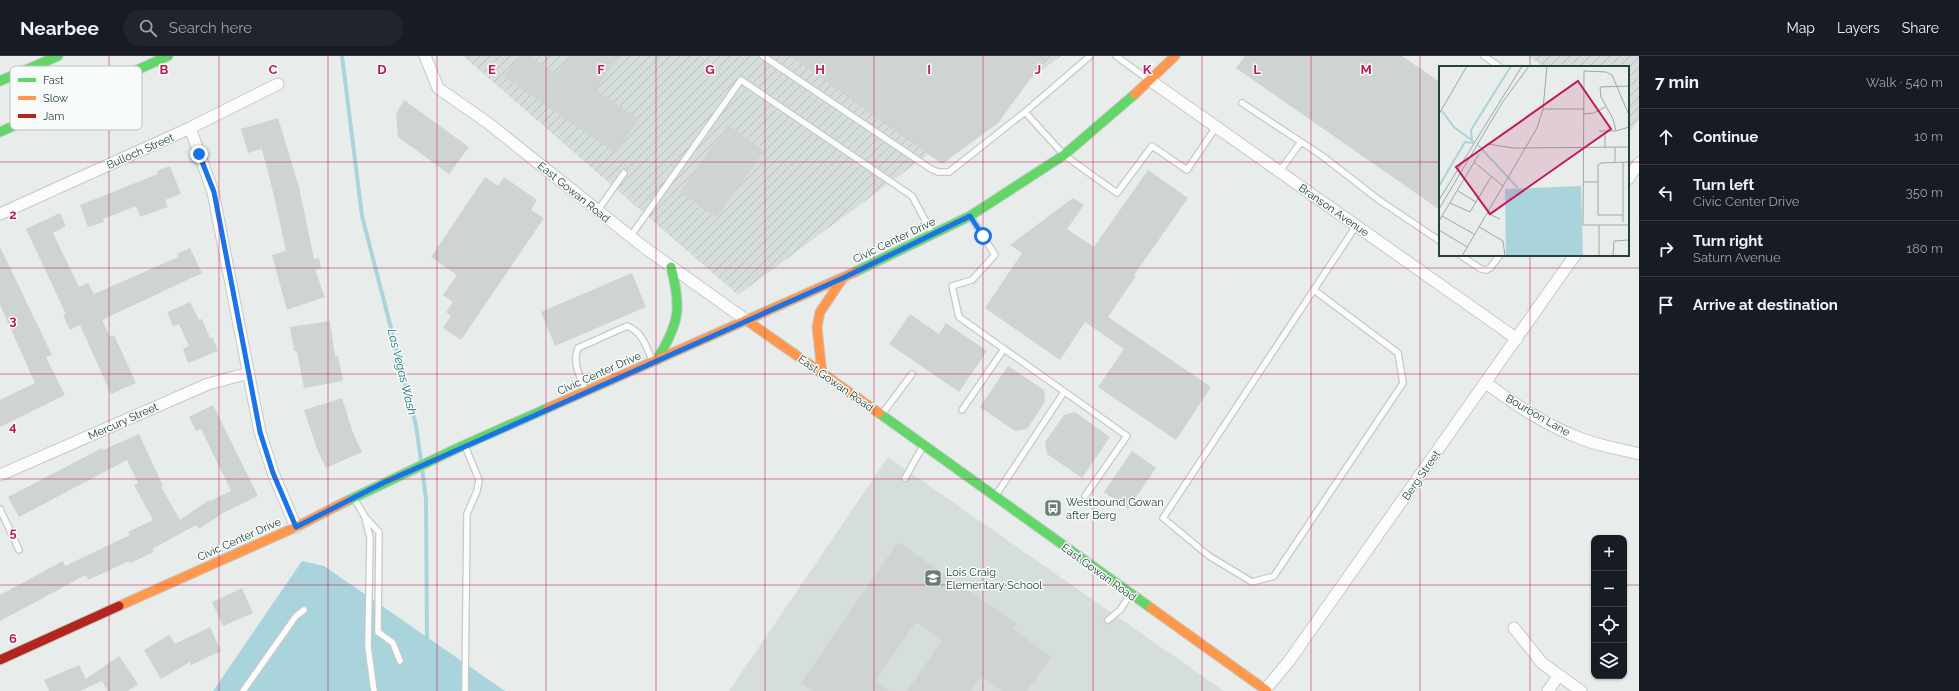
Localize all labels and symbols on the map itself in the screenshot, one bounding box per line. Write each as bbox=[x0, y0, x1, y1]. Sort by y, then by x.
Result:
text: B bbox=[160, 62, 169, 77]
text: C bbox=[269, 62, 278, 77]
text: D bbox=[377, 62, 387, 77]
text: E bbox=[488, 62, 496, 77]
text: F bbox=[597, 62, 605, 77]
text: G bbox=[705, 62, 715, 77]
text: H bbox=[815, 62, 825, 77]
text: I bbox=[927, 62, 931, 77]
text: J bbox=[1035, 62, 1041, 77]
text: K bbox=[1143, 62, 1152, 77]
text: L bbox=[1253, 62, 1261, 77]
text: M bbox=[1360, 62, 1372, 77]
legend bbox=[10, 66, 142, 130]
inset map bbox=[1439, 66, 1629, 256]
text: Fast bbox=[43, 74, 64, 87]
text: Slow bbox=[43, 92, 68, 105]
text: Jam bbox=[43, 110, 64, 123]
street label: Bulloch Street bbox=[105, 131, 176, 172]
route end bbox=[190, 145, 208, 163]
street label: East Gowan Road bbox=[535, 159, 613, 226]
street label: Branson Avenue bbox=[1296, 181, 1372, 240]
text: 2 bbox=[9, 207, 17, 222]
street label: Civic Center Drive bbox=[851, 215, 938, 266]
route start bbox=[974, 227, 992, 245]
text: 3 bbox=[9, 313, 17, 328]
water label: Las Vegas Wash bbox=[385, 327, 420, 417]
street label: Civic Center Drive bbox=[555, 349, 643, 398]
street label: East Gowan Road bbox=[795, 353, 876, 414]
street label: Bourbon Lane bbox=[1503, 392, 1573, 439]
street label: Mercury Street bbox=[86, 400, 160, 443]
text: 4 bbox=[9, 419, 17, 434]
street label: Berg Street bbox=[1400, 448, 1443, 503]
place label: Westbound Gowan after Berg bbox=[1066, 496, 1164, 522]
bus stop icon: Westbound Gowan after Berg bbox=[1043, 498, 1063, 518]
street label: Civic Center Drive bbox=[195, 515, 283, 564]
text: 5 bbox=[9, 525, 17, 540]
street label: East Gowan Road bbox=[1059, 541, 1139, 604]
place label: Lois Craig Elementary School bbox=[946, 566, 1042, 592]
school or university icon: Lois Craig Elementary School bbox=[923, 568, 943, 588]
text: 6 bbox=[9, 631, 17, 646]

